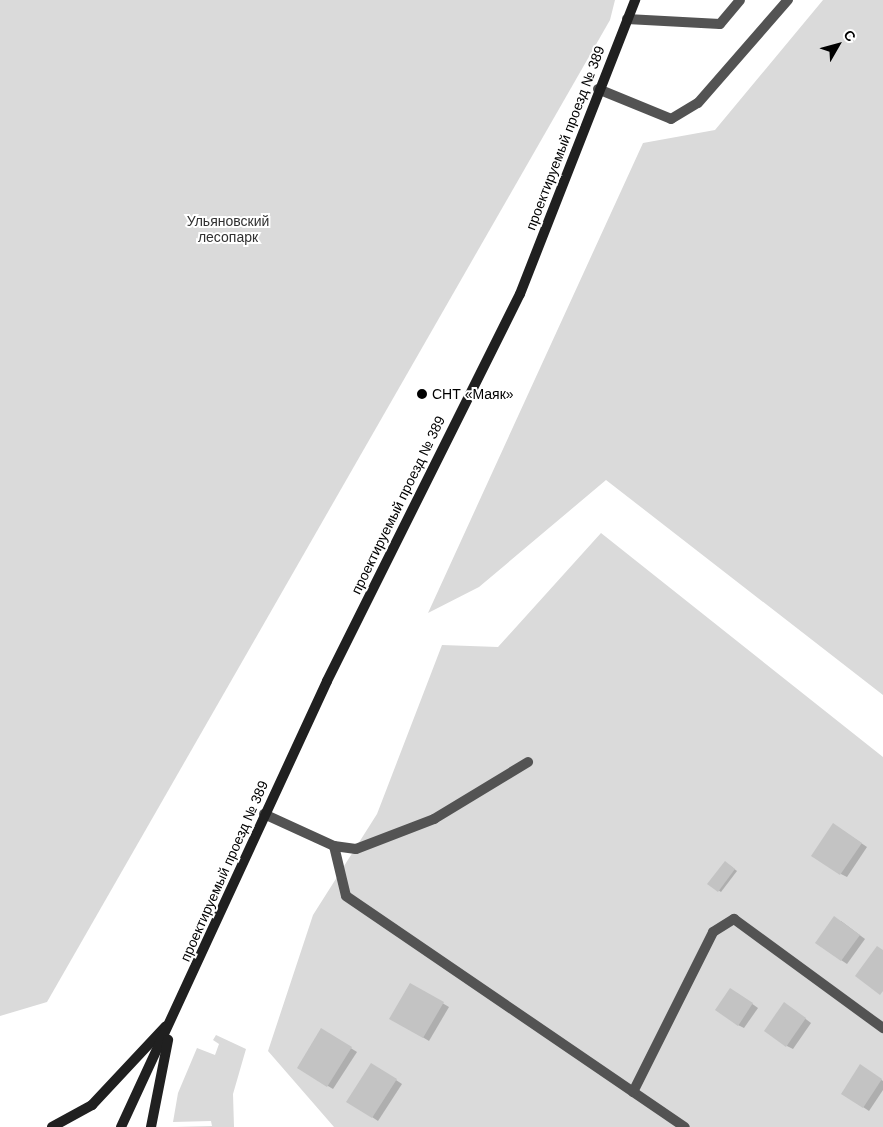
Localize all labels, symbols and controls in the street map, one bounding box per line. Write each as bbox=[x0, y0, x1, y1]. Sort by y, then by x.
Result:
north arrow bbox=[813, 20, 863, 70]
text: С bbox=[840, 27, 859, 45]
street label: проектируемый проезд № 389 bbox=[522, 43, 608, 233]
park label: Ульяновский лесопарк bbox=[187, 213, 269, 246]
place label: СНТ «Маяк» bbox=[432, 386, 514, 402]
marker: СНТ «Маяк» bbox=[416, 388, 428, 400]
street label: проектируемый проезд № 389 bbox=[347, 413, 449, 597]
street label: проектируемый проезд № 389 bbox=[176, 778, 272, 964]

